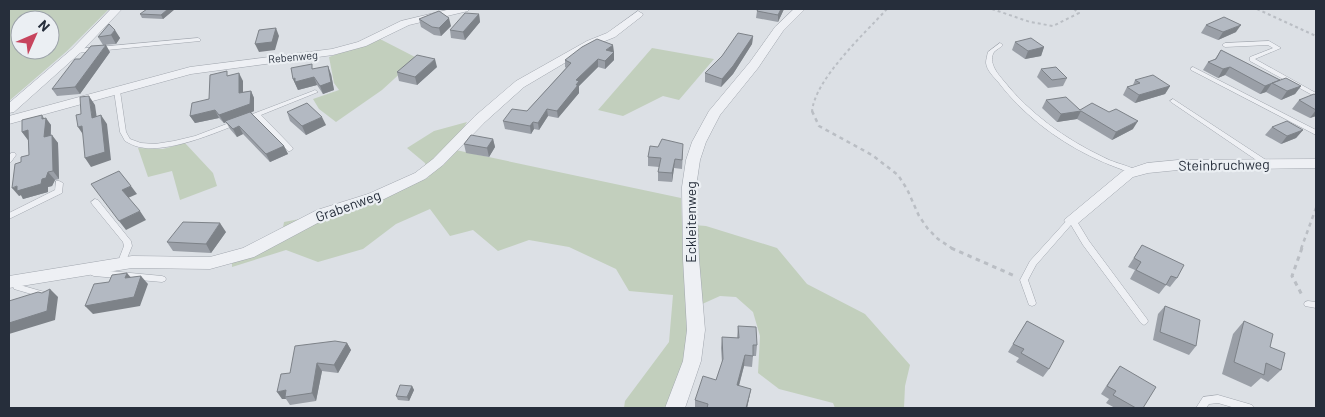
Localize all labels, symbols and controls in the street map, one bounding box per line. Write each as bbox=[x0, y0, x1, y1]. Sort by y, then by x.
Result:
north arrow bbox=[10, 10, 60, 60]
text: N bbox=[35, 16, 54, 35]
street label: Rebenweg bbox=[268, 48, 318, 65]
street label: Steinbruchweg bbox=[1178, 155, 1270, 174]
street label: Eckleitenweg bbox=[682, 181, 699, 263]
street label: Grabenweg bbox=[313, 186, 383, 225]

